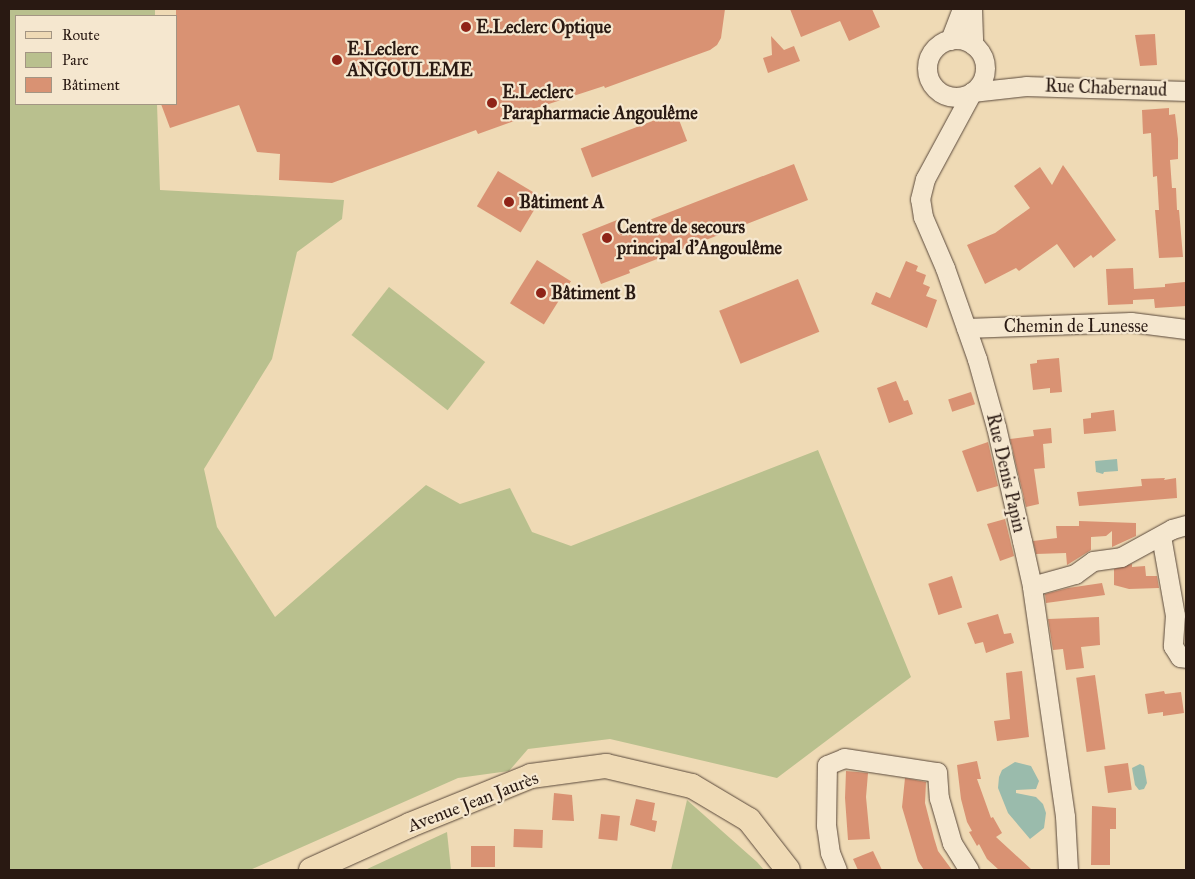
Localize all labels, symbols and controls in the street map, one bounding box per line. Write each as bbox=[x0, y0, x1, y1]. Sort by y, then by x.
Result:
legend bbox=[15, 15, 178, 105]
place label: E.Leclerc Optique bbox=[476, 16, 611, 38]
marker: E.Leclerc Optique bbox=[460, 21, 472, 33]
text: Route bbox=[62, 26, 100, 44]
place label: E.Leclerc ANGOULEME bbox=[347, 39, 473, 82]
text: Parc bbox=[62, 51, 89, 69]
marker: E.Leclerc ANGOULEME bbox=[331, 54, 343, 66]
street label: Rue Chabernaud bbox=[1045, 75, 1167, 101]
text: Bâtiment bbox=[62, 76, 120, 94]
place label: E.Leclerc Parapharmacie Angoulême bbox=[502, 82, 698, 125]
marker: E.Leclerc Parapharmacie Angoulême bbox=[486, 97, 498, 109]
place label: Bâtiment A bbox=[519, 191, 604, 213]
marker: Bâtiment A bbox=[503, 196, 515, 208]
place label: Centre de secours principal d'Angoulême bbox=[617, 217, 782, 260]
marker: Centre de secours principal d'Angoulême bbox=[601, 232, 613, 244]
place label: Bâtiment B bbox=[551, 282, 636, 304]
marker: Bâtiment B bbox=[535, 287, 547, 299]
street label: Chemin de Lunesse bbox=[1004, 315, 1148, 337]
street label: Rue Denis Papin bbox=[982, 411, 1030, 535]
street label: Avenue Jean Jaurès bbox=[405, 767, 541, 837]

